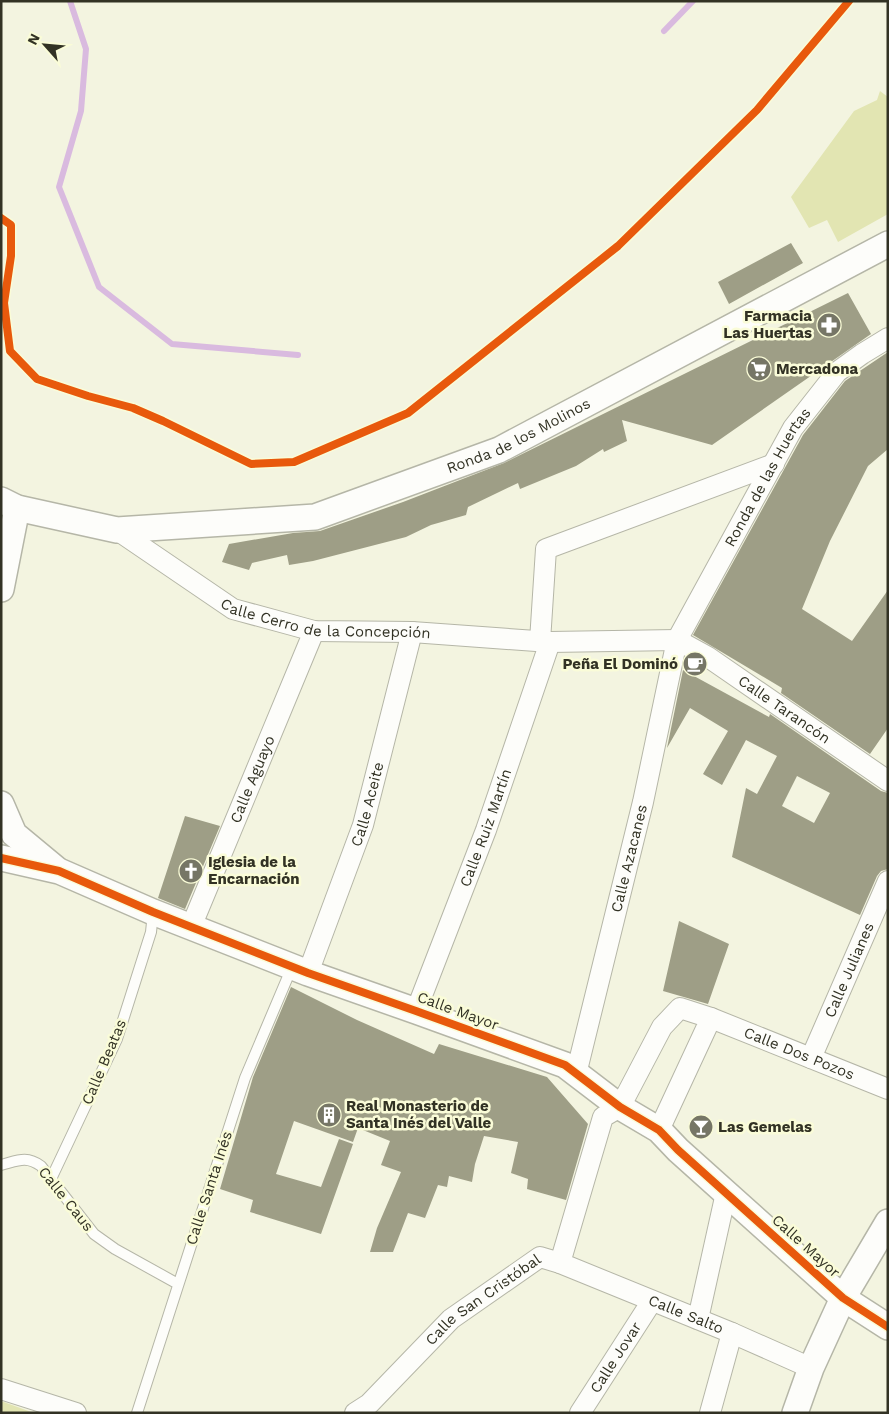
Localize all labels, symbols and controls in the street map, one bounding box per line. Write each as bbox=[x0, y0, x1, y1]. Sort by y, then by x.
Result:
north arrow bbox=[20, 20, 70, 70]
text: N bbox=[24, 31, 43, 47]
place label: Farmacia Las Huertas bbox=[723, 307, 812, 342]
pharmacy icon: Farmacia Las Huertas bbox=[816, 312, 842, 338]
supermarket icon: Mercadona bbox=[746, 356, 772, 382]
place label: Mercadona bbox=[776, 360, 858, 378]
street label: Ronda de los Molinos bbox=[444, 394, 593, 477]
street label: Ronda de las Huertas bbox=[721, 404, 815, 550]
street label: Calle Cerro de la Concepción bbox=[217, 594, 431, 642]
cafe icon: Peña El Dominó bbox=[682, 651, 708, 677]
place label: Peña El Dominó bbox=[562, 655, 678, 673]
street label: Calle Tarancón bbox=[735, 672, 834, 748]
street label: Calle Aguayo bbox=[226, 733, 279, 826]
street label: Calle Aceite bbox=[347, 760, 388, 849]
street label: Calle Ruiz Martín bbox=[456, 766, 515, 889]
street label: Calle Azacanes bbox=[607, 803, 651, 914]
place label: Iglesia de la Encarnación bbox=[208, 853, 300, 888]
church icon: Iglesia de la Encarnación bbox=[178, 858, 204, 884]
street label: Calle Julianes bbox=[821, 920, 878, 1020]
street label: Calle Mayor bbox=[415, 988, 501, 1034]
street label: Calle Beatas bbox=[78, 1016, 130, 1107]
street label: Calle Dos Pozos bbox=[741, 1023, 857, 1084]
place label: Real Monasterio de Santa Inés del Valle bbox=[346, 1097, 492, 1132]
building icon: Real Monasterio de Santa Inés del Valle bbox=[316, 1102, 342, 1128]
bar icon: Las Gemelas bbox=[688, 1114, 714, 1140]
place label: Las Gemelas bbox=[718, 1118, 812, 1136]
street label: Calle Santa Inés bbox=[182, 1129, 236, 1247]
street label: Calle Caus bbox=[35, 1163, 97, 1235]
street label: Calle Mayor bbox=[768, 1211, 844, 1281]
street label: Calle San Cristóbal bbox=[422, 1250, 545, 1349]
street label: Calle Salto bbox=[646, 1291, 726, 1338]
street label: Calle Jovar bbox=[586, 1319, 645, 1396]

